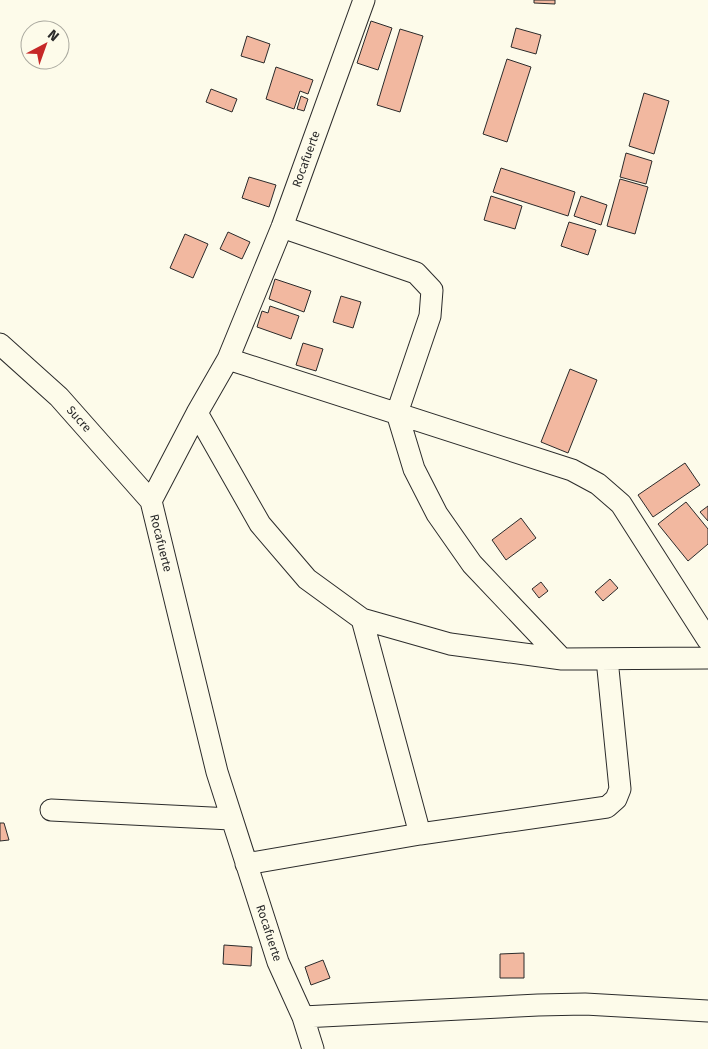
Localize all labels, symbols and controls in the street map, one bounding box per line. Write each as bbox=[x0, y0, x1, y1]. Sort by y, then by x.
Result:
north arrow bbox=[20, 20, 70, 70]
text: N bbox=[44, 26, 62, 45]
street label: Rocafuerte bbox=[289, 129, 323, 189]
street label: Sucre bbox=[64, 403, 94, 435]
street label: Rocafuerte bbox=[147, 513, 175, 573]
street label: Rocafuerte bbox=[253, 903, 285, 963]

